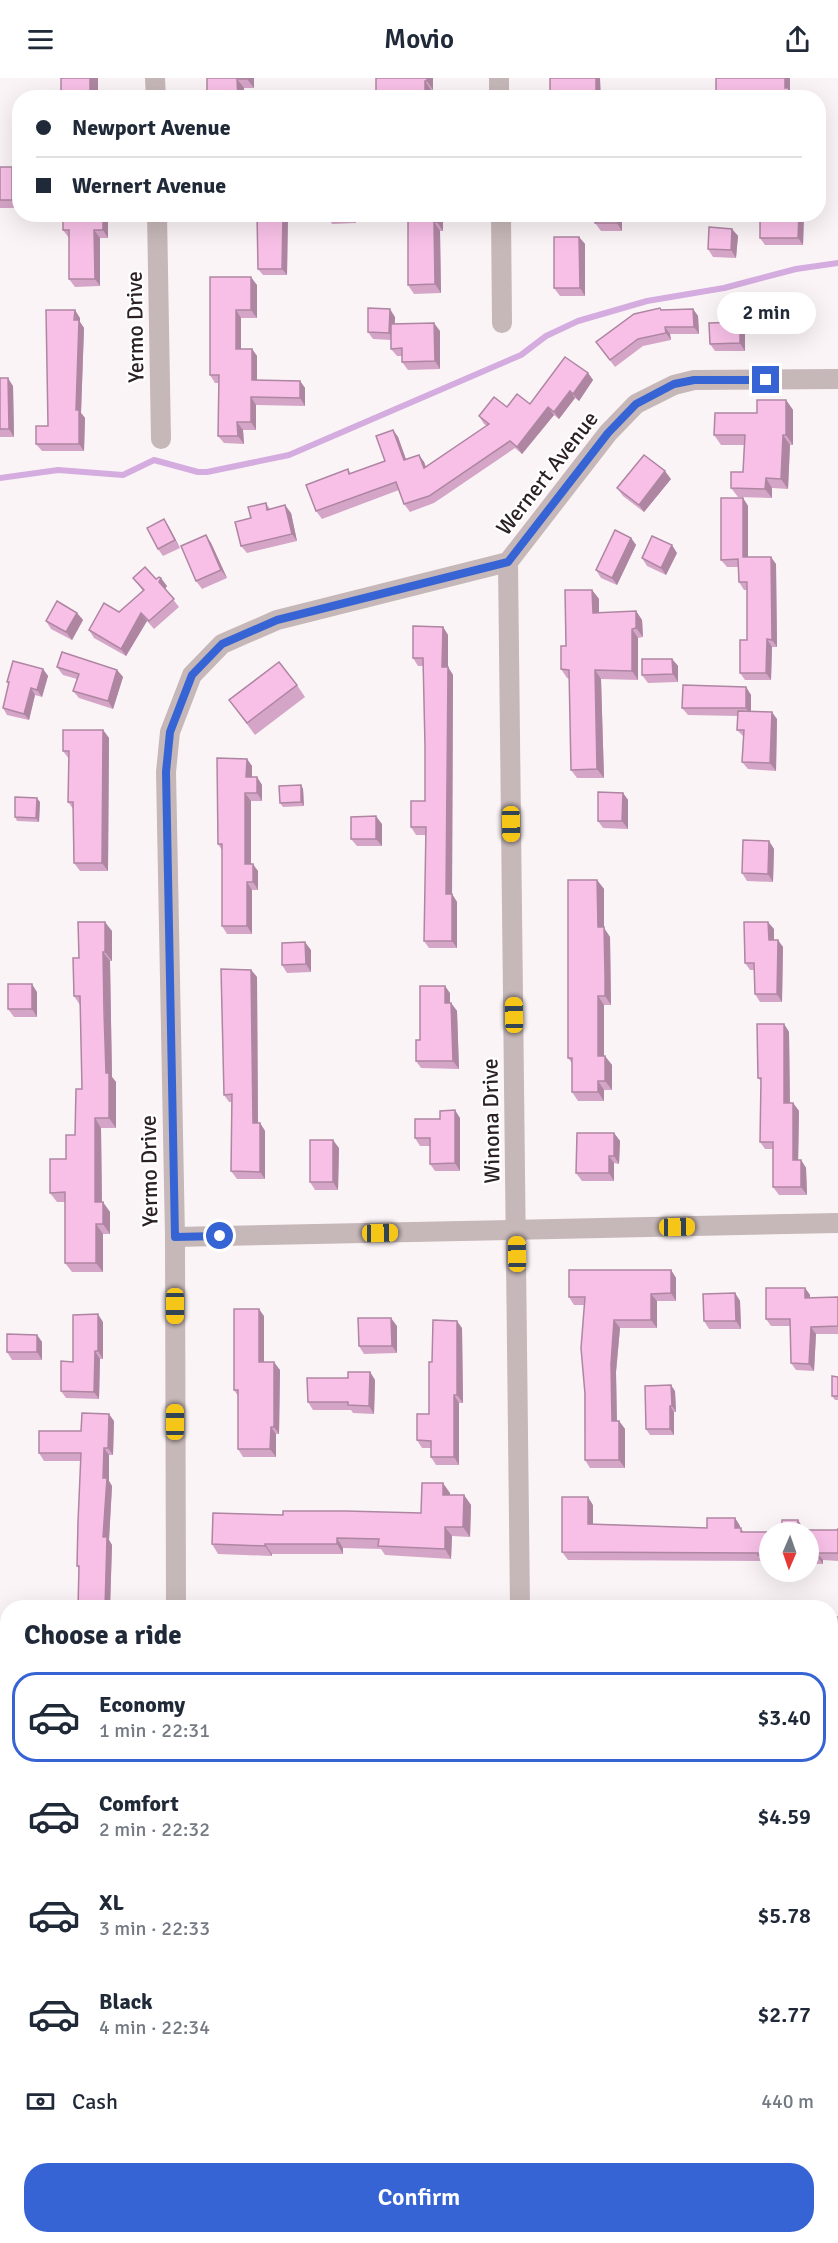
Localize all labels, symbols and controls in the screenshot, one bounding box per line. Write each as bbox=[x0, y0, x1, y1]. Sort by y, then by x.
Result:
icon: menu bbox=[24, 23, 57, 56]
text: Movio bbox=[384, 23, 454, 56]
icon: share bbox=[781, 23, 814, 56]
text: Newport Avenue bbox=[72, 114, 231, 141]
text: Wernert Avenue bbox=[72, 172, 226, 199]
street label: Yermo Drive bbox=[121, 271, 149, 383]
callout: 2 min bbox=[716, 293, 816, 335]
text: 2 min bbox=[743, 300, 790, 325]
route end bbox=[752, 366, 779, 393]
street label: Wernert Avenue bbox=[490, 406, 604, 540]
car bbox=[502, 806, 520, 842]
car bbox=[505, 997, 523, 1033]
street label: Winona Drive bbox=[476, 1058, 506, 1184]
street label: Yermo Drive bbox=[135, 1115, 163, 1227]
car bbox=[659, 1218, 695, 1236]
route start bbox=[206, 1222, 233, 1249]
car bbox=[362, 1224, 398, 1242]
car bbox=[508, 1236, 526, 1272]
car bbox=[166, 1288, 184, 1324]
car bbox=[166, 1404, 184, 1440]
north arrow bbox=[759, 1522, 819, 1582]
map controls bbox=[759, 1522, 819, 1582]
text: Choose a ride bbox=[24, 1619, 182, 1652]
icon: car bbox=[27, 1690, 81, 1744]
text: Economy bbox=[99, 1691, 185, 1718]
text: $3.40 bbox=[757, 1704, 811, 1731]
text: 1 min · 22:31 bbox=[99, 1718, 210, 1743]
icon: car bbox=[27, 1789, 81, 1843]
text: Comfort bbox=[99, 1790, 179, 1817]
text: $4.59 bbox=[757, 1803, 811, 1830]
text: 2 min · 22:32 bbox=[99, 1817, 210, 1842]
icon: car bbox=[27, 1888, 81, 1942]
text: XL bbox=[99, 1889, 124, 1916]
text: $5.78 bbox=[757, 1902, 811, 1929]
text: 3 min · 22:33 bbox=[99, 1916, 210, 1941]
icon: car bbox=[27, 1987, 81, 2041]
text: Black bbox=[99, 1988, 153, 2015]
text: $2.77 bbox=[757, 2001, 811, 2028]
text: 4 min · 22:34 bbox=[99, 2015, 210, 2040]
icon: cash bbox=[24, 2085, 57, 2118]
text: Cash bbox=[72, 2088, 118, 2115]
text: 440 m bbox=[761, 2089, 814, 2114]
button: Confirm bbox=[24, 2163, 814, 2232]

